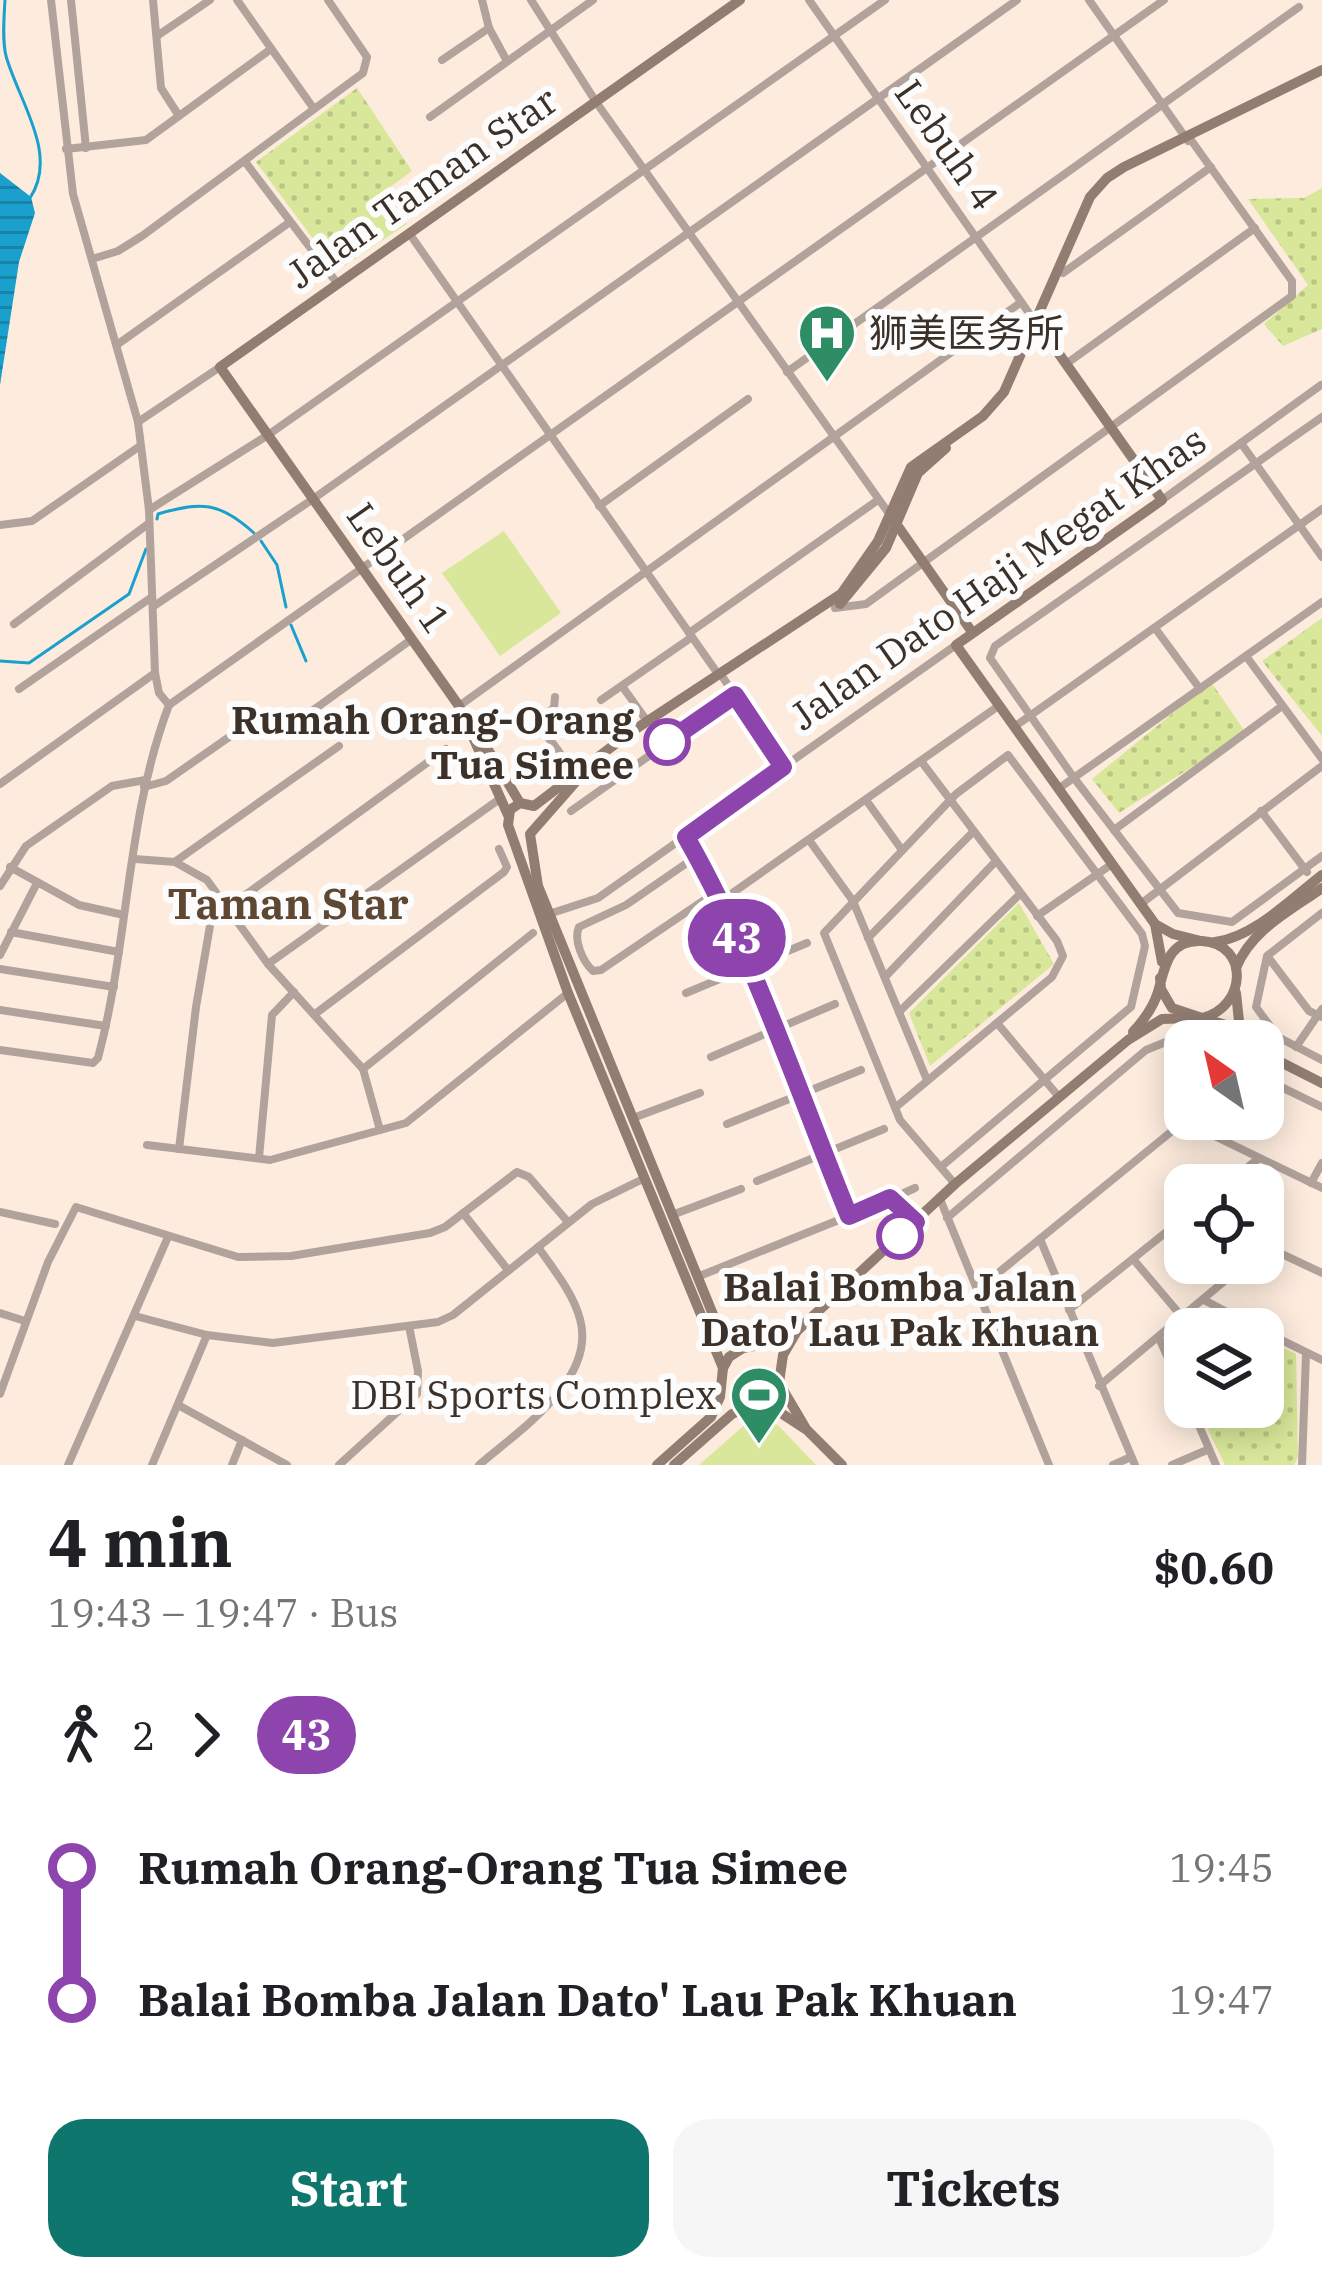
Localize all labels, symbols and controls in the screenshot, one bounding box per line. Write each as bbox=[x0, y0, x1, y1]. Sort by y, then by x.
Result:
street label: Lebuh 4 bbox=[884, 69, 1011, 220]
street label: Jalan Taman Star bbox=[277, 74, 567, 299]
hospital icon: 狮美医务所 bbox=[796, 302, 858, 384]
place label: 狮美医务所 bbox=[869, 307, 1064, 358]
street label: Jalan Dato Haji Megat Khas bbox=[780, 414, 1216, 741]
street label: Lebuh 1 bbox=[336, 492, 463, 643]
place label: Rumah Orang-Orang Tua Simee bbox=[231, 694, 634, 790]
marker: Rumah Orang-Orang Tua Simee bbox=[645, 720, 689, 764]
district label: Taman Star bbox=[167, 876, 409, 931]
line badge: 43 bbox=[683, 899, 791, 977]
text: 43 bbox=[712, 910, 762, 965]
north arrow bbox=[1164, 1020, 1284, 1140]
map controls bbox=[1164, 1020, 1284, 1428]
button: locate bbox=[1164, 1164, 1284, 1284]
marker: Balai Bomba Jalan Dato' Lau Pak Khuan bbox=[878, 1214, 922, 1258]
place label: Balai Bomba Jalan Dato' Lau Pak Khuan bbox=[701, 1261, 1099, 1357]
button: layers bbox=[1164, 1308, 1284, 1428]
sports icon: DBI Sports Complex bbox=[728, 1364, 790, 1446]
place label: DBI Sports Complex bbox=[350, 1369, 717, 1420]
text: 4 min bbox=[48, 1499, 233, 1585]
text: $0.60 bbox=[1154, 1538, 1274, 1596]
text: 19:43 – 19:47 · Bus bbox=[48, 1587, 398, 1638]
icon: walk bbox=[48, 1702, 114, 1768]
icon: forward bbox=[173, 1702, 239, 1768]
text: 43 bbox=[281, 1707, 332, 1762]
text: 2 bbox=[132, 1710, 155, 1761]
text: Rumah Orang-Orang Tua Simee bbox=[138, 1838, 848, 1896]
text: 19:45 bbox=[1169, 1842, 1274, 1893]
text: Balai Bomba Jalan Dato' Lau Pak Khuan bbox=[138, 1970, 1017, 2028]
text: 19:47 bbox=[1169, 1974, 1274, 2025]
button: Start bbox=[48, 2119, 649, 2257]
button: Tickets bbox=[673, 2119, 1274, 2257]

